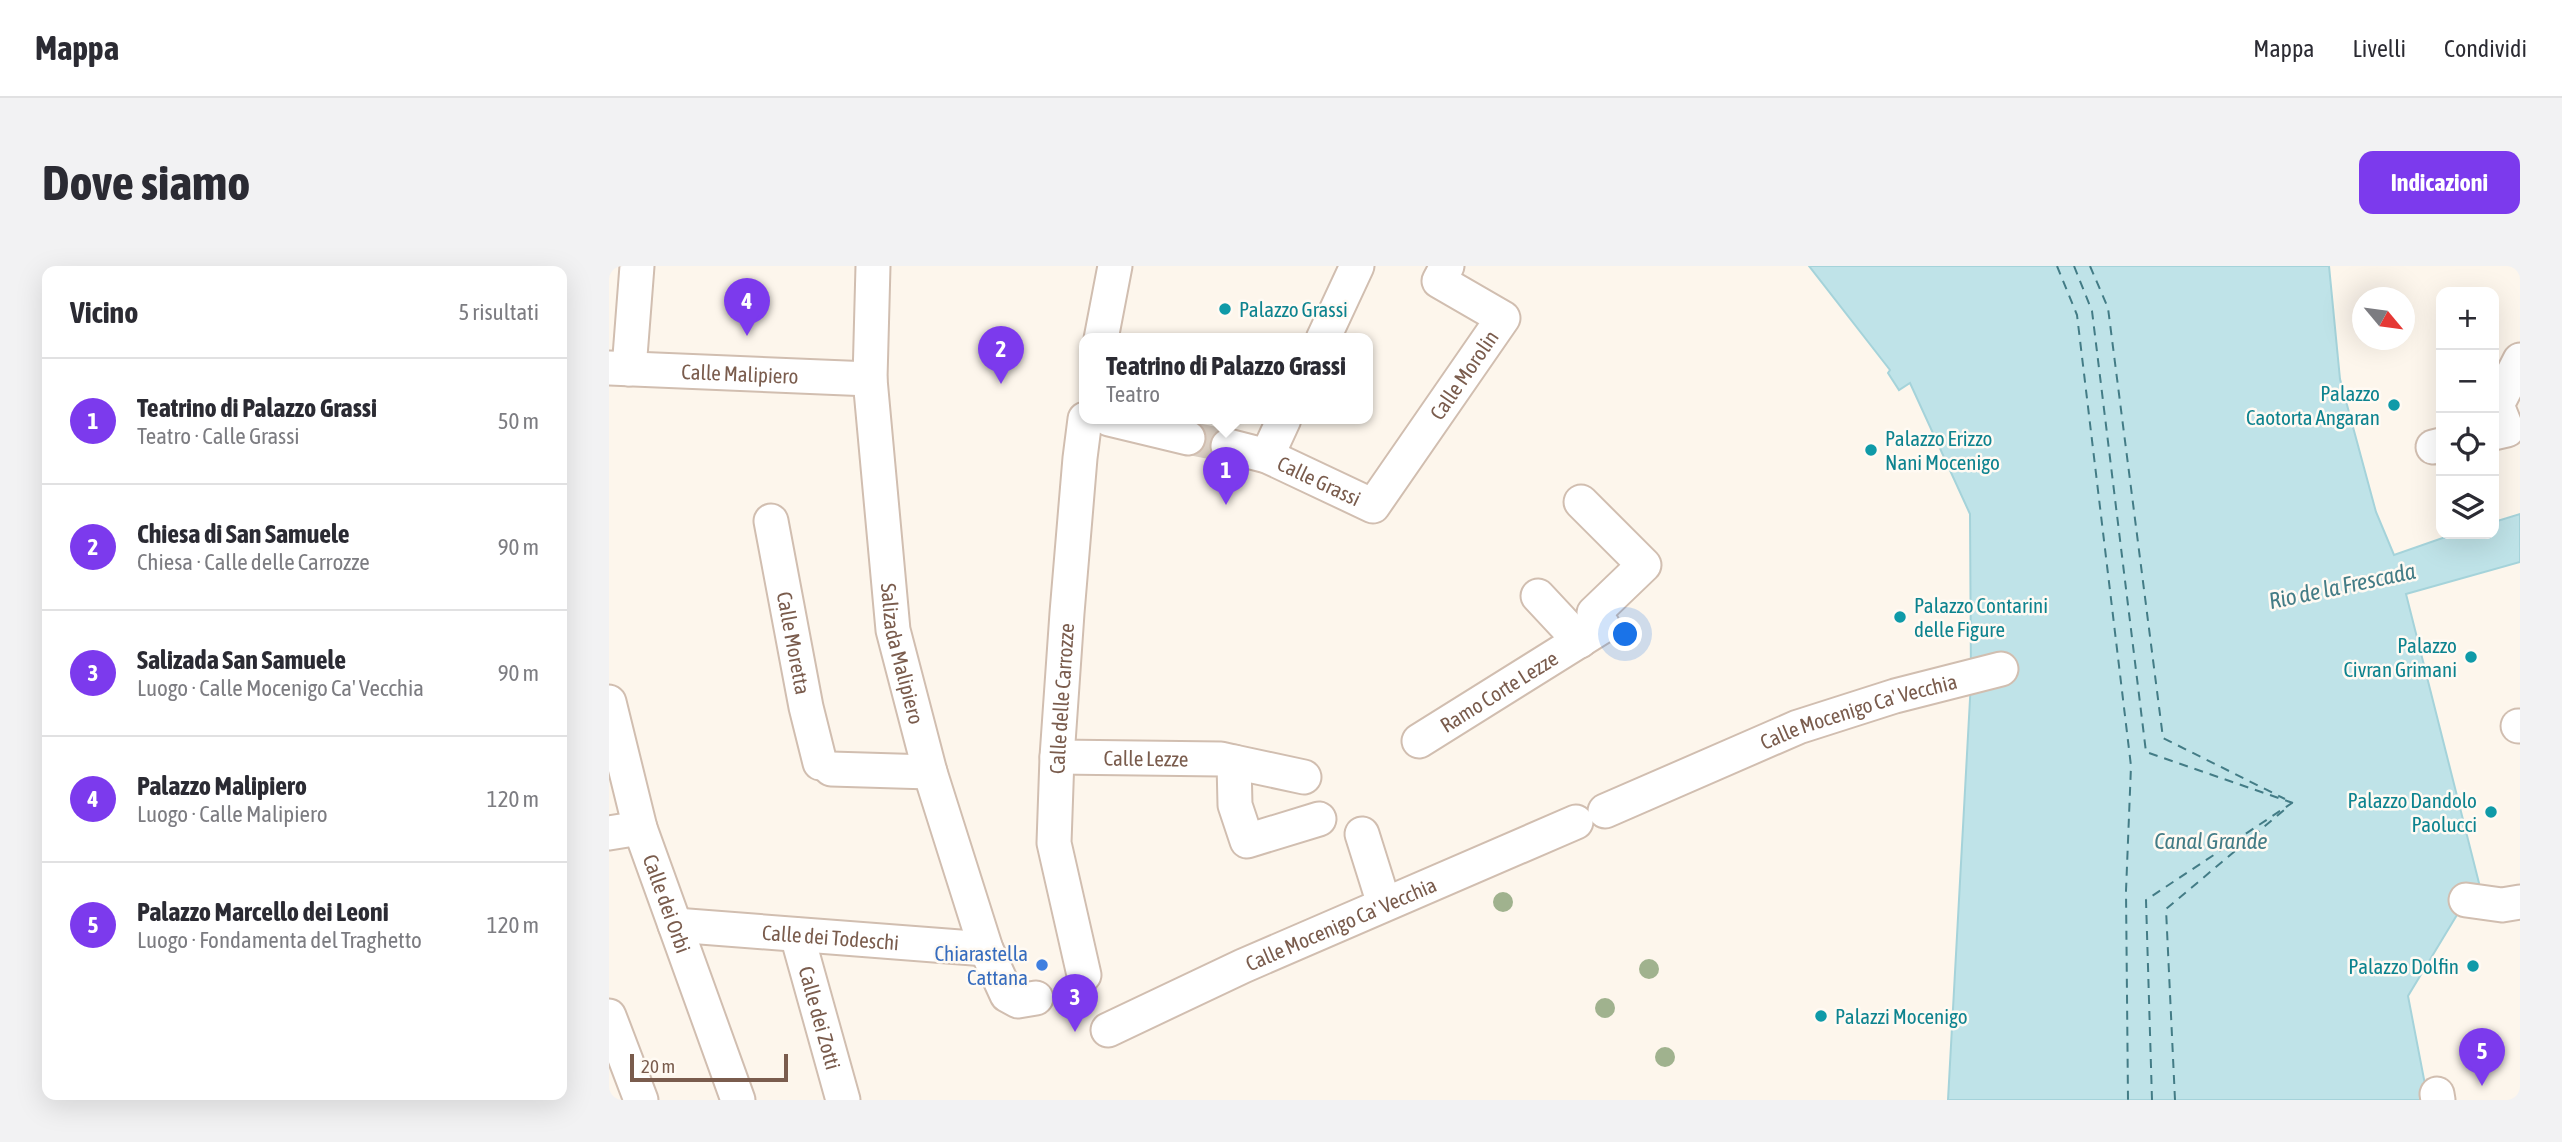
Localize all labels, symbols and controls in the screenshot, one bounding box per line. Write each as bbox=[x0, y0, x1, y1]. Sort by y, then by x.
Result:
text: Mappa bbox=[35, 29, 119, 67]
text: Mappa bbox=[2253, 35, 2314, 62]
text: Livelli bbox=[2352, 35, 2406, 62]
text: Condividi bbox=[2444, 35, 2527, 62]
button: Indicazioni bbox=[2359, 151, 2520, 214]
text: Dove siamo bbox=[42, 154, 250, 210]
pin: 4 bbox=[724, 278, 770, 336]
north arrow bbox=[2352, 287, 2415, 350]
map controls bbox=[2436, 287, 2499, 539]
button: + bbox=[2436, 287, 2499, 350]
text: Vicino bbox=[70, 295, 138, 329]
place label: Palazzo Grassi bbox=[1239, 297, 1348, 321]
text: 5 risultati bbox=[458, 299, 539, 325]
marker: Palazzo Grassi bbox=[1217, 301, 1233, 317]
street label: Calle Morolin bbox=[1425, 325, 1503, 424]
pin: 2 bbox=[978, 326, 1024, 384]
popup bbox=[1079, 333, 1373, 424]
button: − bbox=[2436, 350, 2499, 413]
text: Teatrino di Palazzo Grassi bbox=[1106, 351, 1346, 381]
street label: Calle Malipiero bbox=[681, 359, 799, 388]
text: Teatro bbox=[1106, 381, 1160, 407]
place label: Palazzo Caotorta Angaran bbox=[2246, 381, 2380, 429]
text: Teatrino di Palazzo Grassi bbox=[137, 393, 377, 423]
marker: Palazzo Caotorta Angaran bbox=[2386, 397, 2402, 413]
text: 1 bbox=[88, 408, 98, 434]
text: 50 m bbox=[498, 408, 539, 434]
button: locate bbox=[2436, 413, 2499, 476]
text: Teatro · Calle Grassi bbox=[137, 423, 300, 449]
place label: Palazzo Erizzo Nani Mocenigo bbox=[1885, 426, 2000, 474]
marker: Palazzo Erizzo Nani Mocenigo bbox=[1863, 442, 1879, 458]
pin: 1 bbox=[1203, 447, 1249, 505]
street label: Calle Grassi bbox=[1274, 451, 1365, 510]
button: layers bbox=[2436, 476, 2499, 539]
text: Chiesa di San Samuele bbox=[137, 519, 350, 549]
text: 2 bbox=[88, 534, 98, 560]
text: 90 m bbox=[498, 534, 539, 560]
text: Chiesa · Calle delle Carrozze bbox=[137, 549, 370, 575]
water label: Rio de la Frescada bbox=[2266, 558, 2418, 614]
street label: Salizada Malipiero bbox=[877, 582, 929, 727]
street label: Calle Moretta bbox=[773, 589, 815, 696]
place label: Palazzo Contarini delle Figure bbox=[1914, 593, 2048, 641]
marker: Palazzo Contarini delle Figure bbox=[1892, 609, 1908, 625]
your location bbox=[1608, 617, 1642, 651]
street label: Calle delle Carrozze bbox=[1044, 622, 1078, 774]
place label: Palazzo Civran Grimani bbox=[2343, 633, 2457, 681]
text: Salizada San Samuele bbox=[137, 645, 346, 675]
street label: Ramo Corte Lezze bbox=[1436, 646, 1562, 737]
marker: Palazzo Civran Grimani bbox=[2463, 649, 2479, 665]
text: 3 bbox=[88, 660, 98, 686]
text: 90 m bbox=[498, 660, 539, 686]
street label: Calle Mocenigo Ca' Vecchia bbox=[1756, 669, 1959, 754]
text: Luogo · Calle Mocenigo Ca' Vecchia bbox=[137, 675, 424, 701]
street label: Calle Lezze bbox=[1103, 746, 1189, 771]
text: Palazzo Malipiero bbox=[137, 771, 307, 801]
text: 4 bbox=[88, 786, 98, 812]
text: 120 m bbox=[487, 786, 539, 812]
place label: Palazzo Dandolo Paolucci bbox=[2348, 788, 2477, 836]
text: Luogo · Calle Malipiero bbox=[137, 801, 328, 827]
marker: Palazzo Dandolo Paolucci bbox=[2483, 804, 2499, 820]
water label: Canal Grande bbox=[2154, 828, 2268, 854]
street label: Calle dei Orbi bbox=[638, 851, 696, 956]
street label: Calle Mocenigo Ca' Vecchia bbox=[1242, 872, 1440, 975]
text: Palazzo Marcello dei Leoni bbox=[137, 897, 389, 927]
text: 5 bbox=[88, 912, 98, 938]
text: 120 m bbox=[487, 912, 539, 938]
street label: Calle dei Todeschi bbox=[761, 920, 900, 954]
text: Luogo · Fondamenta del Traghetto bbox=[137, 927, 422, 953]
place label: Chiarastella Cattana bbox=[935, 941, 1028, 989]
place label: Palazzo Dolfin bbox=[2348, 954, 2459, 978]
marker: Chiarastella Cattana bbox=[1034, 957, 1050, 973]
marker: Palazzo Dolfin bbox=[2465, 958, 2481, 974]
street label: Calle dei Zotti bbox=[794, 963, 846, 1072]
pin: 3 bbox=[1052, 974, 1098, 1032]
place label: Palazzi Mocenigo bbox=[1835, 1004, 1968, 1028]
marker: Palazzi Mocenigo bbox=[1813, 1008, 1829, 1024]
pin: 5 bbox=[2459, 1028, 2505, 1086]
scale bar bbox=[630, 1051, 787, 1083]
text: 20 m bbox=[641, 1055, 675, 1077]

